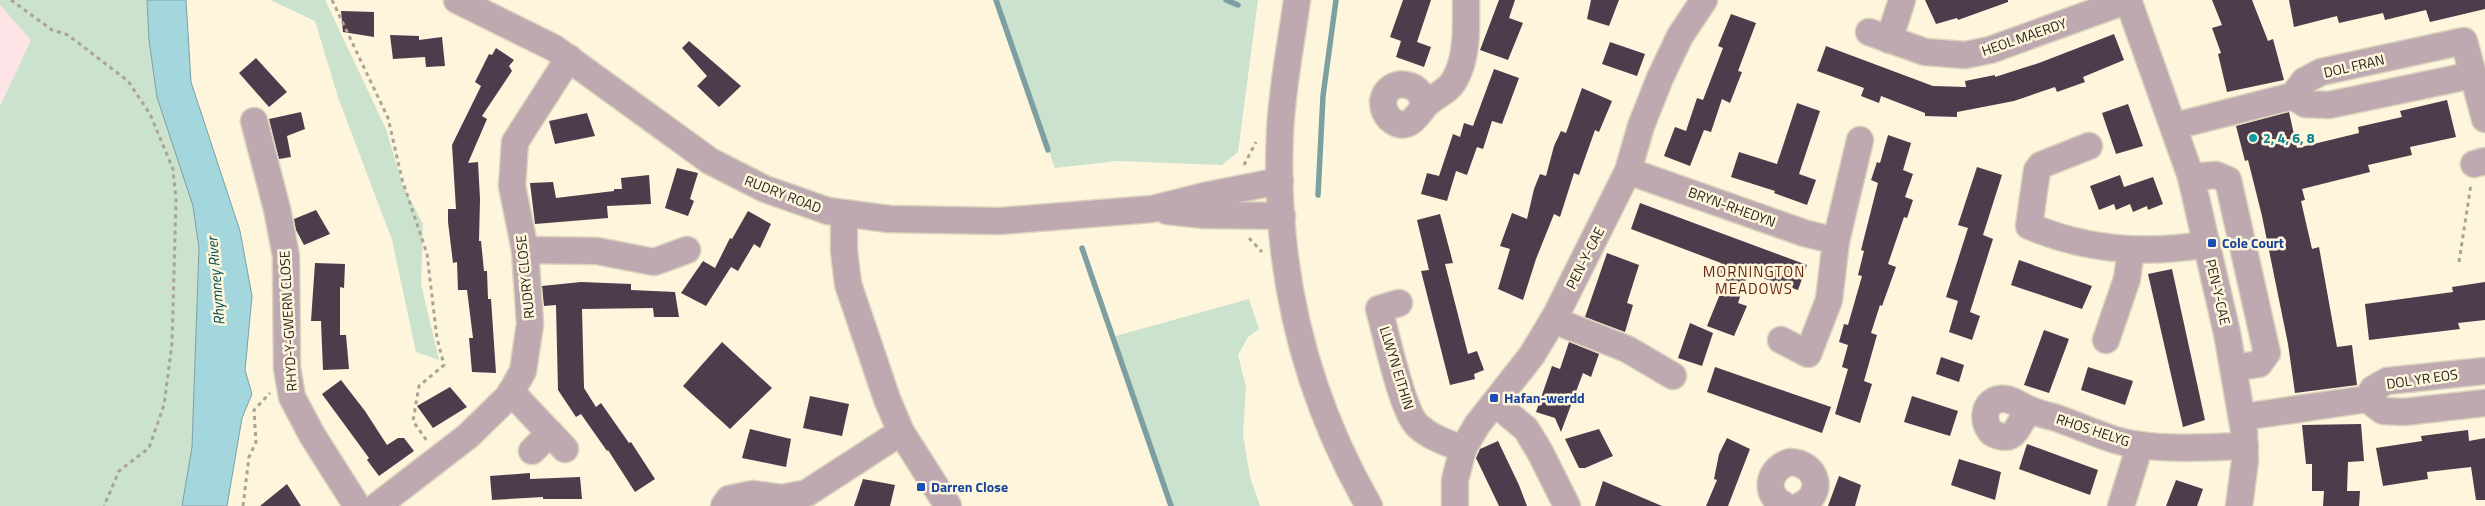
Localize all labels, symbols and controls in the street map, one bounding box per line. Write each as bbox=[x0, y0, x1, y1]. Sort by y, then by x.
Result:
street label: HEOL MAERDY bbox=[1978, 12, 2070, 61]
street label: DOL FRAN bbox=[2321, 48, 2386, 83]
place label: 2, 4, 6, 8 bbox=[2263, 127, 2315, 148]
marker: 2, 4, 6, 8 bbox=[2247, 132, 2259, 144]
street label: RUDRY ROAD bbox=[742, 169, 825, 218]
street label: BRYN-RHEDYN bbox=[1686, 181, 1779, 232]
street label: PEN-Y-CAE bbox=[1560, 223, 1609, 292]
place label: Cole Court bbox=[2222, 232, 2284, 253]
water label: Rhymney River bbox=[200, 234, 231, 326]
street label: RUDRY CLOSE bbox=[510, 234, 539, 320]
marker: Cole Court bbox=[2206, 237, 2218, 249]
street label: RHYD-Y-GWERN CLOSE bbox=[273, 250, 302, 392]
street label: PEN-Y-CAE bbox=[2201, 257, 2236, 327]
district label: MORNINGTON MEADOWS bbox=[1703, 260, 1805, 300]
street label: LLWYN EITHIN bbox=[1375, 324, 1420, 412]
street label: DOL YR EOS bbox=[2385, 363, 2459, 394]
place label: Hafan-werdd bbox=[1504, 387, 1585, 408]
marker: Hafan-werdd bbox=[1488, 392, 1500, 404]
street label: RHOS HELYG bbox=[2054, 408, 2133, 451]
place label: Darren Close bbox=[931, 476, 1008, 497]
marker: Darren Close bbox=[915, 481, 927, 493]

